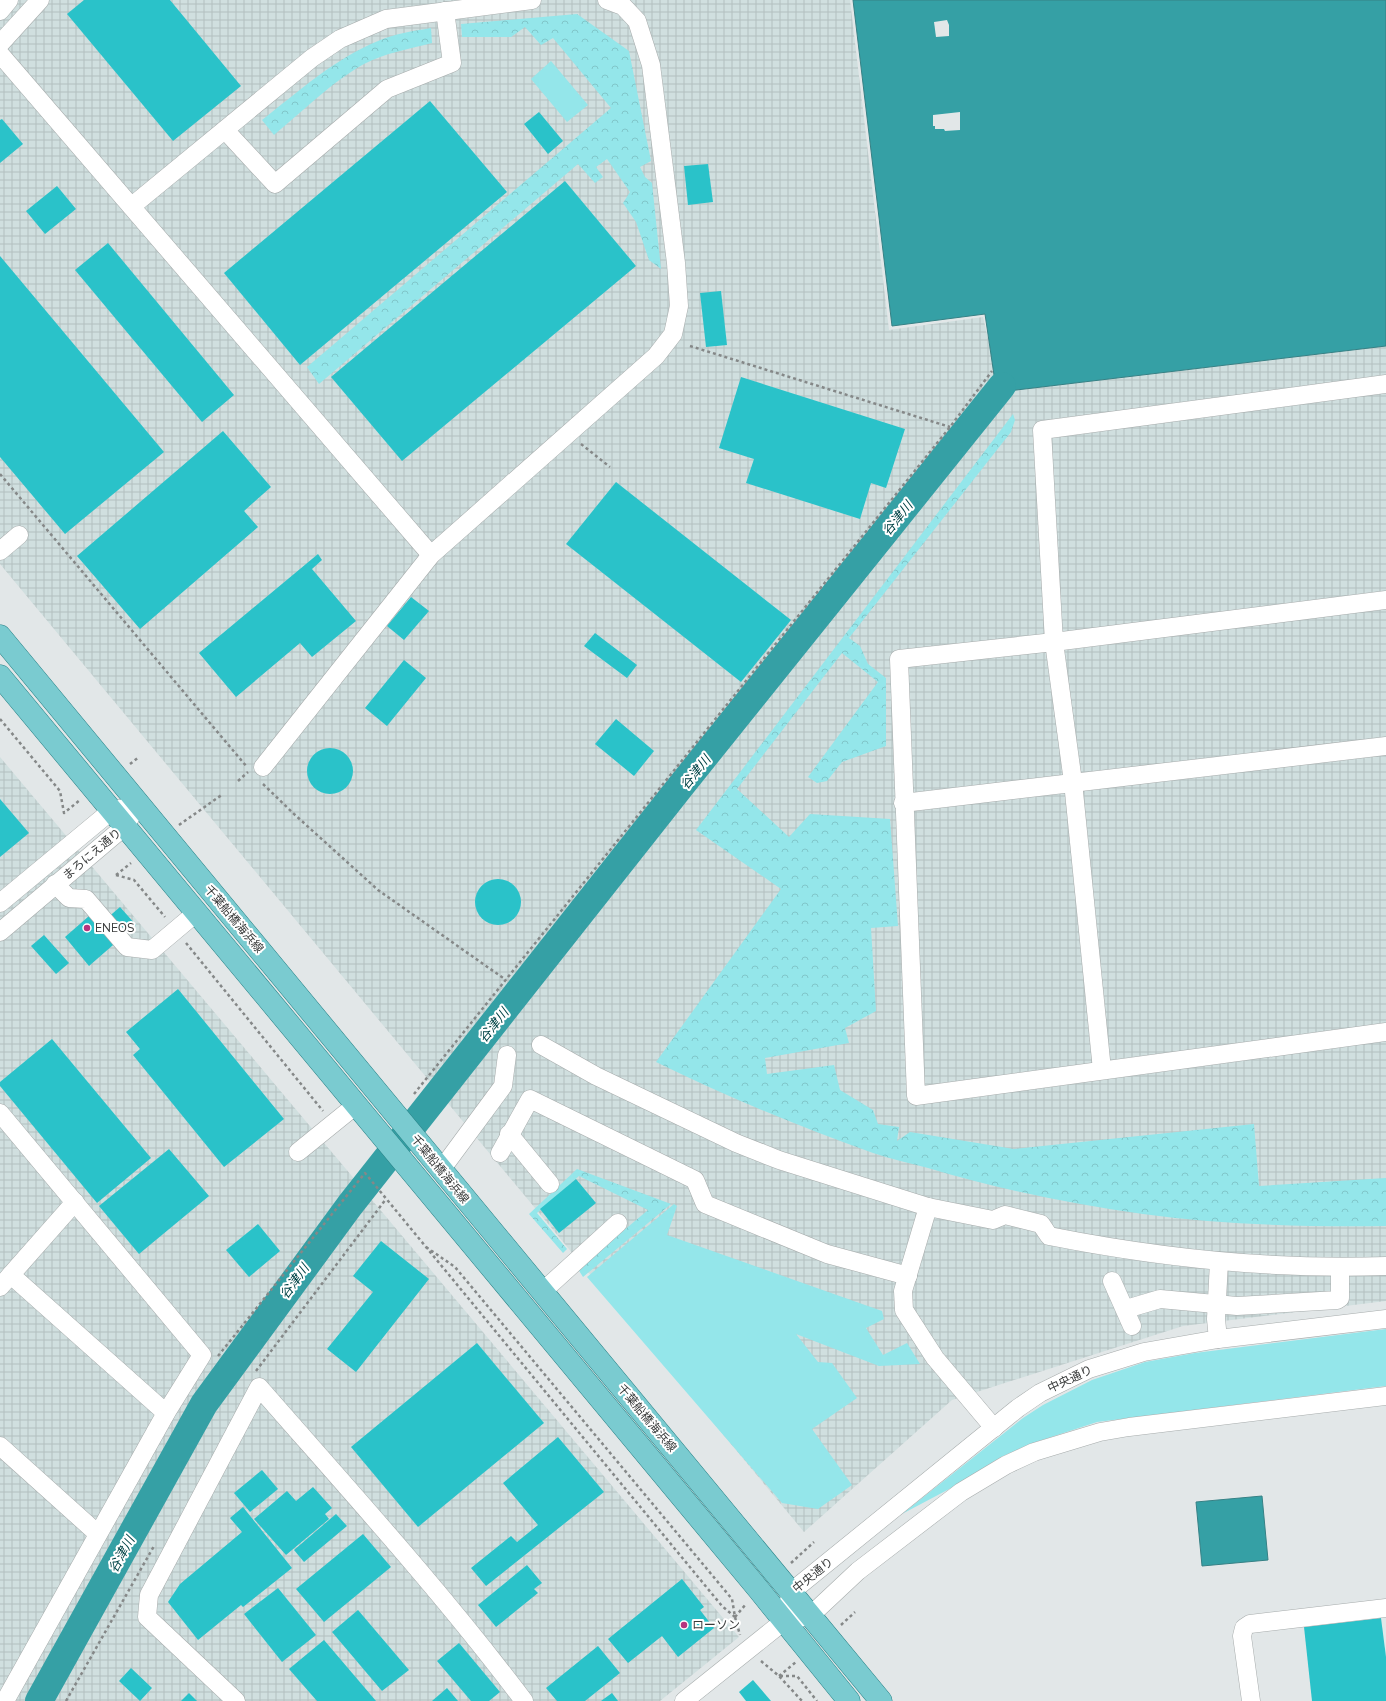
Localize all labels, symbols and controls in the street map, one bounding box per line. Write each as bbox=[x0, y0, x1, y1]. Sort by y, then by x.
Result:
water label: 谷津川 bbox=[879, 496, 918, 539]
water label: 谷津川 bbox=[677, 750, 716, 793]
street label: まろにえ通り bbox=[59, 825, 125, 883]
street label: 千葉船橋海浜線 bbox=[201, 882, 267, 956]
place label: ENEOS bbox=[95, 920, 134, 936]
marker: ENEOS bbox=[82, 923, 92, 933]
water label: 谷津川 bbox=[475, 1003, 514, 1046]
street label: 千葉船橋海浜線 bbox=[407, 1131, 473, 1207]
water label: 谷津川 bbox=[276, 1259, 315, 1303]
street label: 中央通り bbox=[1045, 1362, 1095, 1396]
street label: 千葉船橋海浜線 bbox=[614, 1381, 680, 1455]
water label: 谷津川 bbox=[105, 1531, 140, 1576]
street label: 中央通り bbox=[789, 1554, 837, 1596]
place label: ローソン bbox=[692, 1617, 740, 1633]
marker: ローソン bbox=[679, 1620, 689, 1630]

